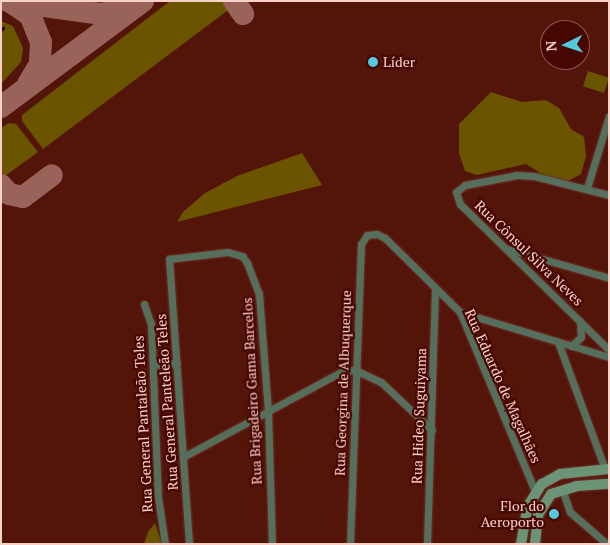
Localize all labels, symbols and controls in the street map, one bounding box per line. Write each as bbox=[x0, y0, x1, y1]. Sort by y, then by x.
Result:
north arrow bbox=[540, 20, 590, 70]
text: N bbox=[541, 40, 560, 52]
place label: Líder bbox=[383, 54, 415, 70]
marker: Líder bbox=[367, 56, 379, 68]
street label: Rua Cônsul Silva Neves bbox=[471, 197, 587, 309]
street label: Rua Georgina de Albuquerque bbox=[331, 290, 355, 476]
street label: Rua Brigadeiro Gama Barcelos bbox=[239, 297, 265, 485]
street label: Rua Eduardo de Magalhães bbox=[461, 306, 545, 466]
street label: Rua General Panteleão Teles bbox=[152, 313, 182, 491]
street label: Rua General Pantaleão Teles bbox=[130, 335, 156, 513]
street label: Rua Hideo Suguiyama bbox=[408, 348, 430, 484]
place label: Flor do Aeroporto bbox=[481, 498, 544, 530]
marker: Flor do Aeroporto bbox=[548, 508, 560, 520]

